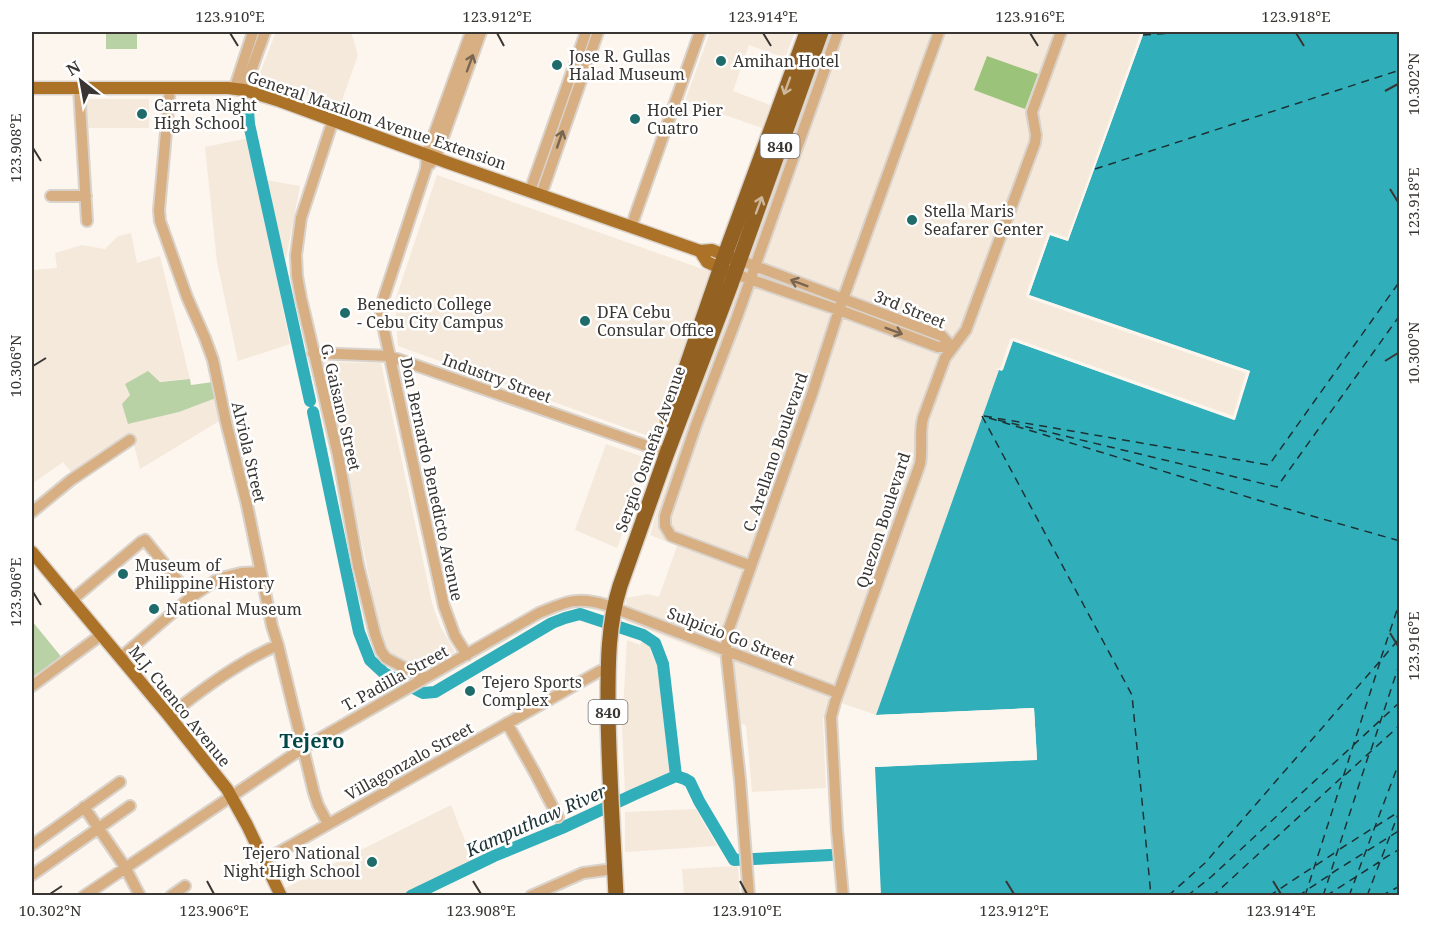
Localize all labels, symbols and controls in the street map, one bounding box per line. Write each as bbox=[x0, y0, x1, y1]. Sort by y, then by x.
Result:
text: 123.910°E bbox=[195, 6, 265, 26]
text: 123.912°E bbox=[462, 6, 532, 26]
text: 123.914°E bbox=[728, 6, 798, 26]
text: 123.916°E bbox=[995, 6, 1065, 26]
text: 123.918°E bbox=[1261, 6, 1331, 26]
place label: Jose R. Gullas Halad Museum bbox=[568, 45, 685, 85]
place label: Amihan Hotel bbox=[733, 50, 839, 72]
north arrow bbox=[51, 51, 111, 111]
text: 10.302°N bbox=[1403, 52, 1423, 116]
one-way arrow bbox=[465, 54, 476, 73]
marker: Amihan Hotel bbox=[714, 54, 728, 68]
text: N bbox=[62, 55, 85, 81]
marker: Jose R. Gullas Halad Museum bbox=[550, 58, 564, 72]
street label: General Maxilom Avenue Extension bbox=[244, 65, 510, 175]
one-way arrow bbox=[780, 77, 791, 95]
place label: Carreta Night High School bbox=[154, 94, 257, 134]
place label: Hotel Pier Cuatro bbox=[647, 99, 724, 139]
marker: Carreta Night High School bbox=[135, 107, 149, 121]
marker: Hotel Pier Cuatro bbox=[628, 112, 642, 126]
text: 123.908°E bbox=[5, 113, 25, 183]
one-way arrow bbox=[556, 130, 567, 149]
road number: 840 bbox=[760, 134, 800, 158]
text: 123.918°E bbox=[1403, 167, 1423, 237]
one-way arrow bbox=[754, 196, 765, 215]
place label: Stella Maris Seafarer Center bbox=[924, 200, 1044, 240]
marker: Stella Maris Seafarer Center bbox=[905, 213, 919, 227]
one-way arrow bbox=[790, 277, 809, 288]
street label: 3rd Street bbox=[871, 285, 949, 333]
place label: Benedicto College - Cebu City Campus bbox=[357, 293, 504, 333]
place label: DFA Cebu Consular Office bbox=[597, 301, 714, 341]
marker: Benedicto College - Cebu City Campus bbox=[338, 306, 352, 320]
marker: DFA Cebu Consular Office bbox=[578, 314, 592, 328]
text: 10.300°N bbox=[1403, 321, 1423, 385]
one-way arrow bbox=[884, 326, 903, 337]
text: 10.306°N bbox=[5, 334, 25, 398]
street label: G. Gaisano Street bbox=[316, 341, 366, 473]
street label: Industry Street bbox=[439, 348, 555, 408]
street label: Don Bernardo Benedicto Avenue bbox=[395, 355, 469, 603]
street label: Sergio Osmeña Avenue bbox=[610, 363, 690, 535]
street label: C. Arellano Boulevard bbox=[737, 369, 813, 535]
street label: Alviola Street bbox=[227, 400, 271, 505]
street label: Quezon Boulevard bbox=[851, 449, 915, 591]
place label: Museum of Philippine History bbox=[135, 554, 275, 594]
text: 123.906°E bbox=[5, 557, 25, 627]
marker: Museum of Philippine History bbox=[116, 567, 130, 581]
place label: National Museum bbox=[166, 598, 302, 620]
marker: National Museum bbox=[147, 602, 161, 616]
street label: Sulpicio Go Street bbox=[664, 602, 798, 671]
text: 123.916°E bbox=[1403, 611, 1423, 681]
street label: T. Padilla Street bbox=[338, 640, 452, 716]
street label: M.J. Cuenco Avenue bbox=[124, 641, 236, 771]
place label: Tejero Sports Complex bbox=[482, 671, 582, 711]
marker: Tejero Sports Complex bbox=[463, 684, 477, 698]
road number: 840 bbox=[588, 700, 628, 724]
street label: Villagonzalo Street bbox=[341, 716, 477, 805]
district label: Tejero bbox=[280, 727, 344, 754]
water label: Kamputhaw River bbox=[461, 778, 611, 862]
place label: Tejero National Night High School bbox=[223, 842, 360, 882]
marker: Tejero National Night High School bbox=[365, 855, 379, 869]
text: 10.302°N bbox=[18, 900, 82, 920]
text: 123.906°E bbox=[179, 900, 249, 920]
text: 123.908°E bbox=[446, 900, 516, 920]
text: 123.910°E bbox=[712, 900, 782, 920]
text: 123.912°E bbox=[979, 900, 1049, 920]
text: 123.914°E bbox=[1246, 900, 1316, 920]

